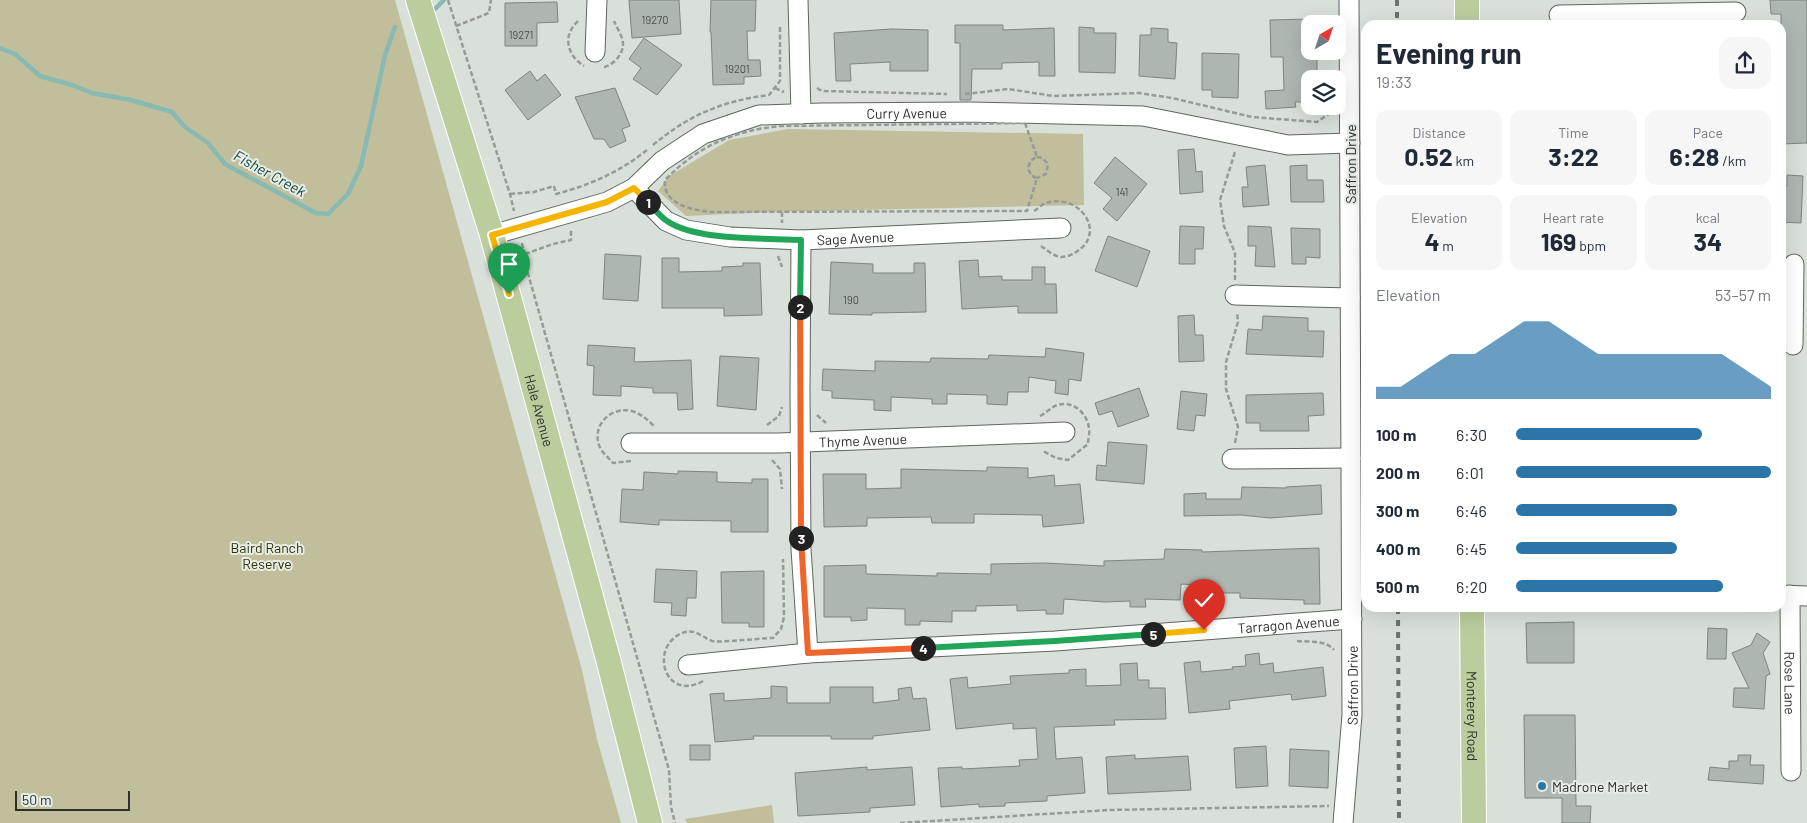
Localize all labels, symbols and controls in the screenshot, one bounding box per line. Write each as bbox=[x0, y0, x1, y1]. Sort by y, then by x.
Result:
house number: 19270 bbox=[642, 13, 668, 26]
north arrow bbox=[1301, 15, 1346, 60]
map controls bbox=[1301, 15, 1346, 115]
house number: 19271 bbox=[509, 28, 533, 41]
text: Evening run bbox=[1376, 36, 1522, 70]
button: share bbox=[1719, 37, 1771, 89]
house number: 19201 bbox=[724, 62, 750, 75]
button: layers bbox=[1301, 70, 1346, 115]
text: 19:33 bbox=[1376, 72, 1412, 91]
street label: Curry Avenue bbox=[867, 104, 947, 121]
street label: Saffron Drive bbox=[1342, 124, 1359, 204]
text: Distance bbox=[1412, 124, 1466, 141]
text: Time bbox=[1558, 124, 1589, 141]
text: Pace bbox=[1693, 124, 1723, 141]
text: 0.52 bbox=[1404, 141, 1453, 171]
text: 3:22 bbox=[1548, 141, 1599, 171]
text: 6:28 bbox=[1669, 141, 1719, 171]
water label: Fisher Creek bbox=[231, 146, 310, 200]
text: km bbox=[1453, 152, 1474, 169]
text: /km bbox=[1719, 152, 1746, 169]
house number: 141 bbox=[1116, 185, 1128, 198]
pin: 1 bbox=[636, 190, 660, 214]
text: 1 bbox=[646, 194, 651, 211]
text: Elevation bbox=[1411, 209, 1467, 226]
text: Heart rate bbox=[1543, 209, 1604, 226]
text: kcal bbox=[1696, 209, 1720, 226]
text: 4 bbox=[1424, 226, 1440, 256]
text: 169 bbox=[1541, 226, 1576, 256]
text: 34 bbox=[1694, 226, 1722, 256]
street label: Sage Avenue bbox=[816, 227, 895, 248]
text: m bbox=[1440, 237, 1454, 254]
text: bpm bbox=[1576, 237, 1606, 254]
pin bbox=[488, 243, 530, 294]
icon: arrive bbox=[495, 250, 523, 278]
text: Elevation bbox=[1376, 285, 1440, 304]
text: 53–57 m bbox=[1715, 285, 1771, 304]
house number: 190 bbox=[843, 293, 859, 306]
pin: 2 bbox=[788, 294, 812, 320]
text: 2 bbox=[797, 299, 804, 316]
street label: Hale Avenue bbox=[522, 372, 558, 448]
text: 100 m bbox=[1376, 425, 1416, 444]
text: 6:30 bbox=[1456, 425, 1487, 444]
street label: Thyme Avenue bbox=[819, 430, 907, 450]
text: 200 m bbox=[1376, 463, 1420, 482]
text: 6:01 bbox=[1456, 463, 1484, 482]
text: 300 m bbox=[1376, 501, 1419, 520]
text: 6:46 bbox=[1456, 501, 1487, 520]
pin: 3 bbox=[788, 526, 814, 550]
text: 3 bbox=[798, 530, 805, 547]
park label: Baird Ranch Reserve bbox=[231, 539, 303, 572]
text: 400 m bbox=[1376, 539, 1420, 558]
text: 6:45 bbox=[1456, 539, 1487, 558]
text: 500 m bbox=[1376, 577, 1419, 596]
text: 6:20 bbox=[1456, 577, 1487, 596]
pin bbox=[1183, 579, 1225, 630]
icon: check bbox=[1190, 586, 1218, 614]
street label: Tarragon Avenue bbox=[1237, 611, 1340, 636]
pin: 5 bbox=[1140, 622, 1166, 646]
text: 5 bbox=[1150, 626, 1157, 643]
pin: 4 bbox=[910, 636, 936, 660]
text: 4 bbox=[919, 640, 928, 657]
street label: Saffron Drive bbox=[1343, 646, 1361, 726]
street label: Rose Lane bbox=[1782, 651, 1799, 715]
street label: Monterey Road bbox=[1464, 671, 1482, 761]
place label: Madrone Market bbox=[1552, 778, 1649, 795]
marker: Madrone Market bbox=[1536, 780, 1548, 792]
scale bar bbox=[15, 788, 130, 811]
text: 50 m bbox=[22, 791, 51, 808]

